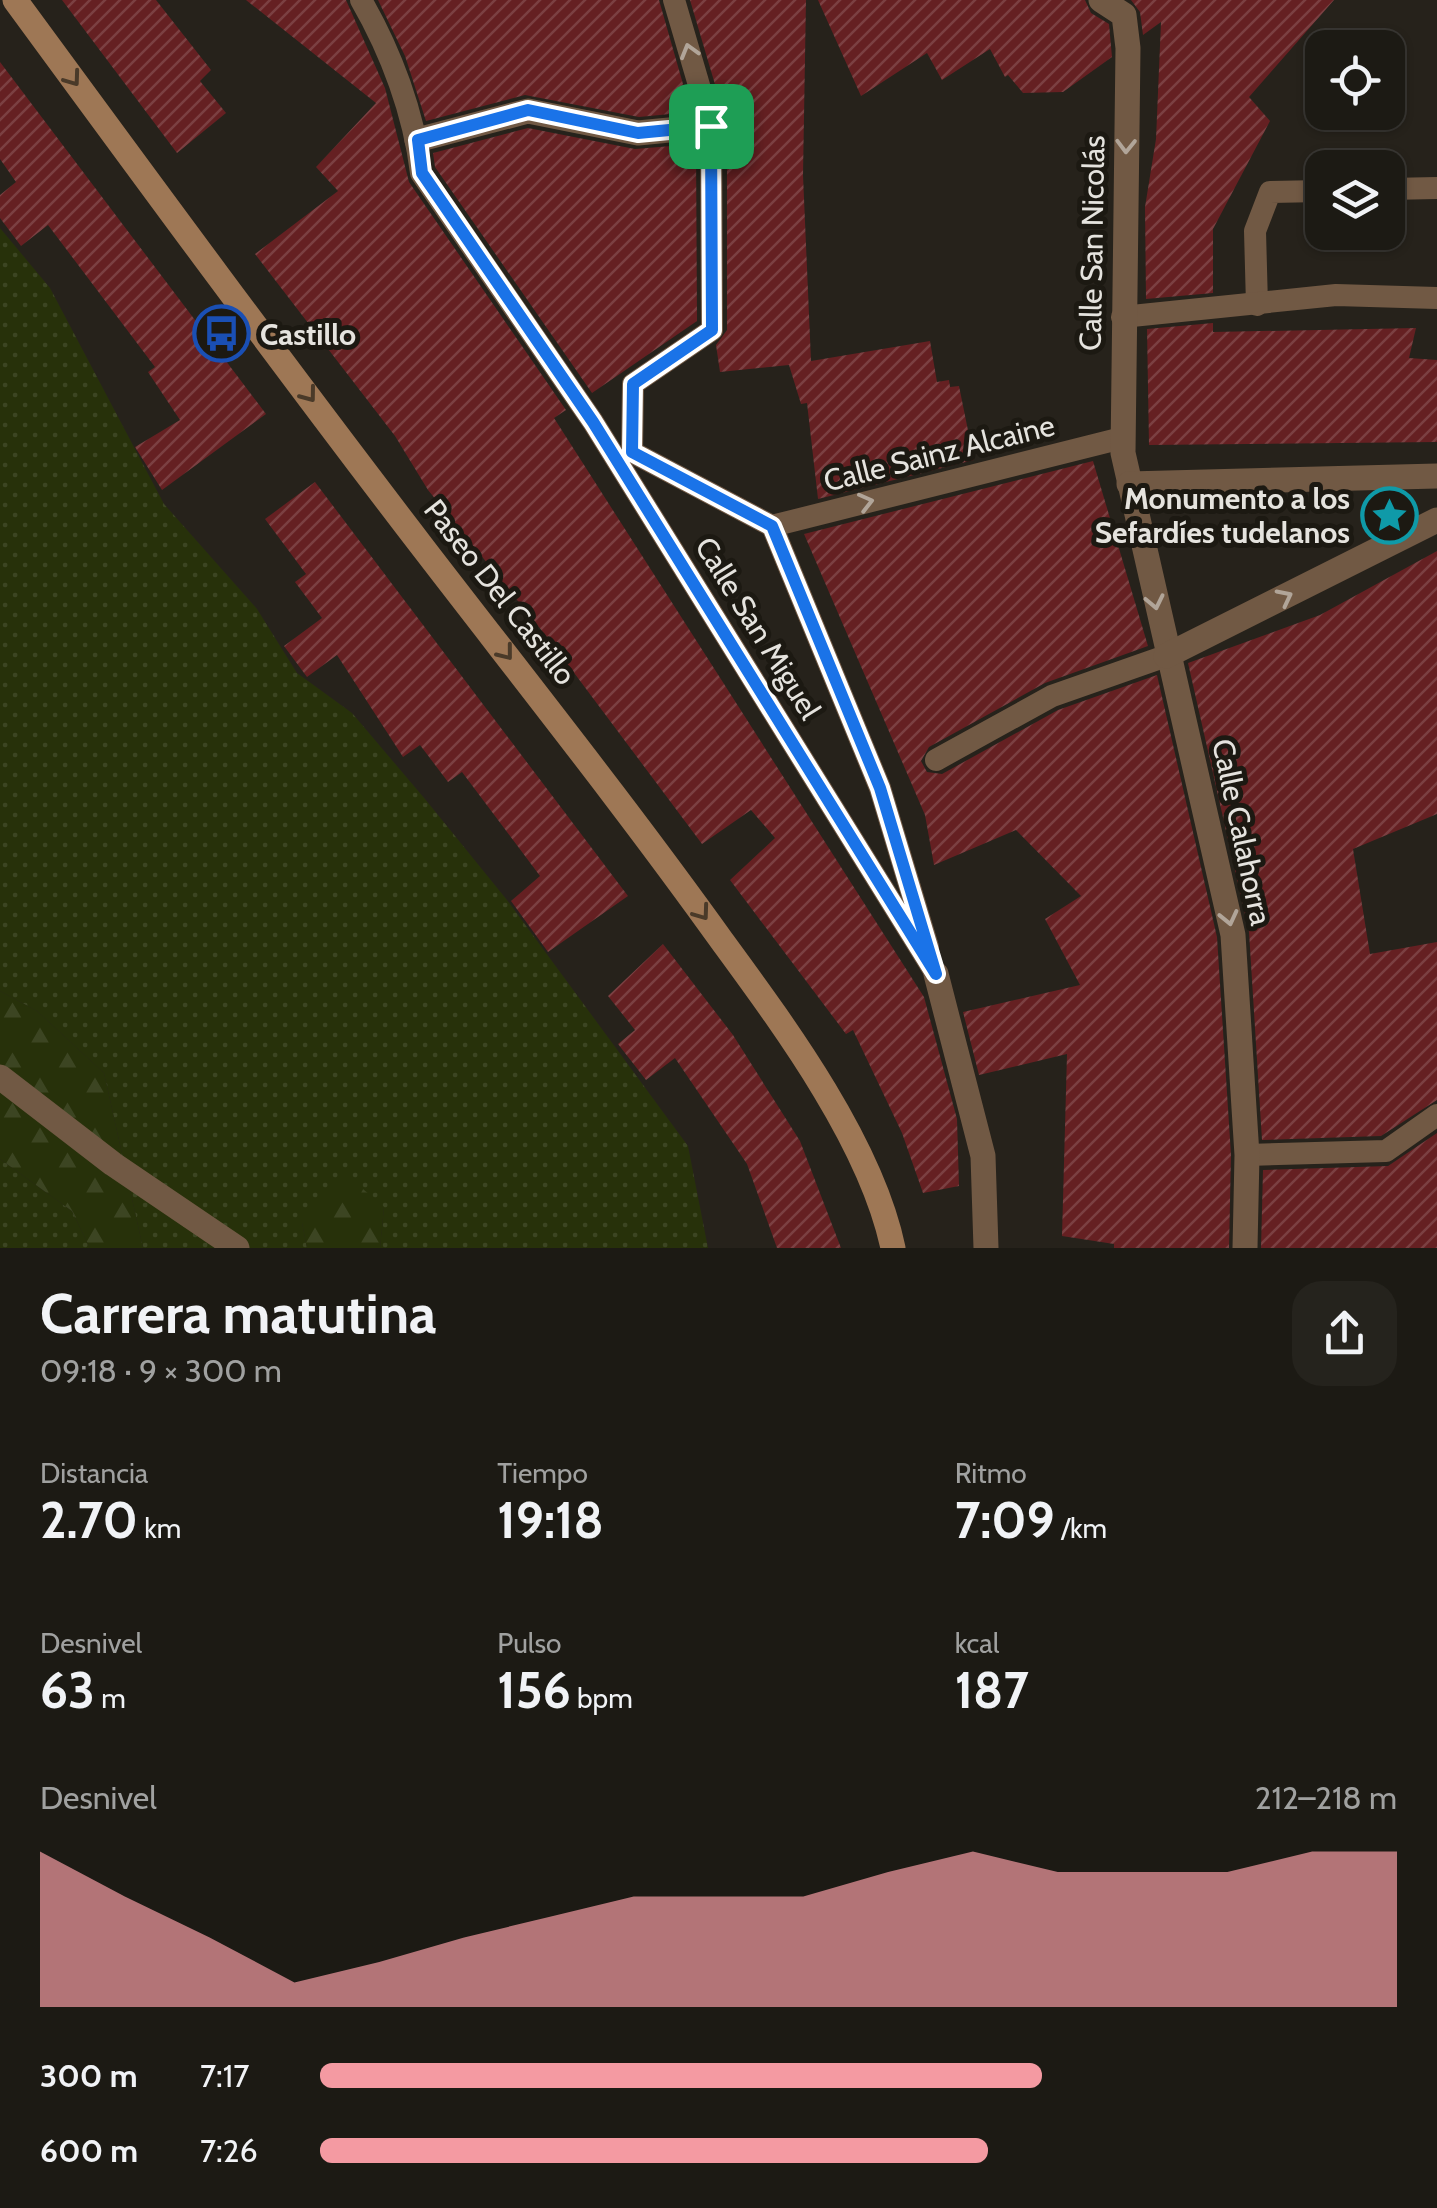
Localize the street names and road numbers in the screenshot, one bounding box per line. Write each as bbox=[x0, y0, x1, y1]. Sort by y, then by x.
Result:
street label: Calle San Nicolás bbox=[1072, 135, 1112, 351]
street label: Calle Sainz Alcaine bbox=[820, 406, 1058, 500]
street label: Paseo Del Castillo bbox=[416, 492, 584, 692]
street label: Calle San Miguel bbox=[687, 530, 829, 726]
street label: Calle Calahorra bbox=[1204, 736, 1280, 929]

